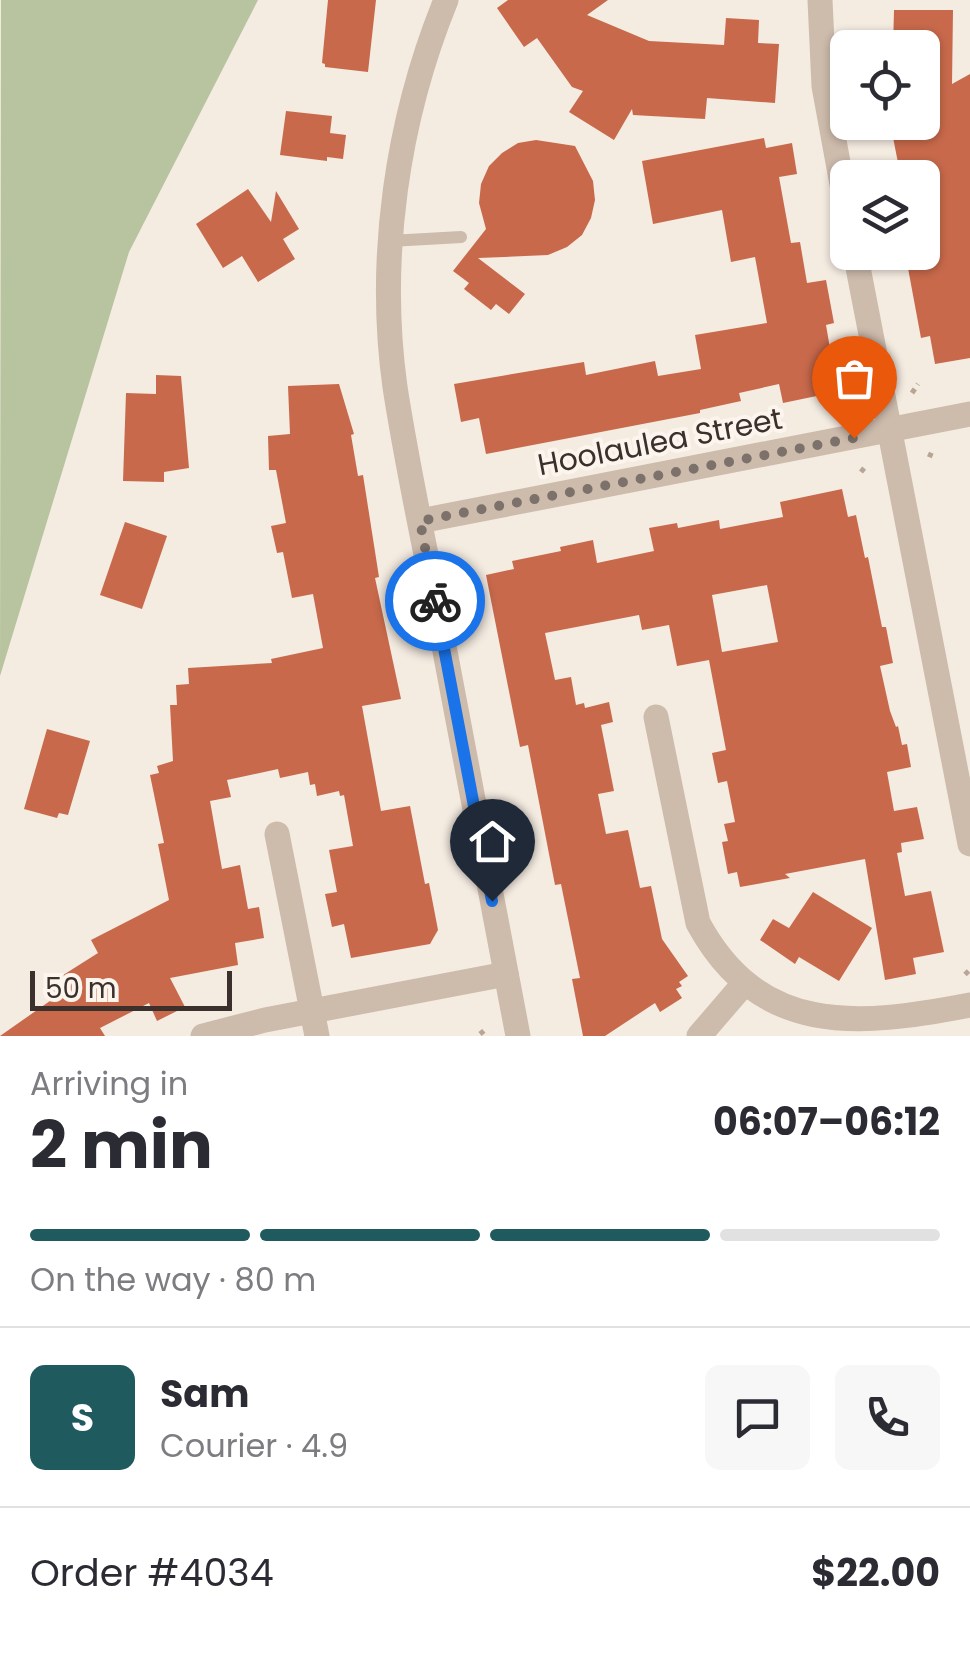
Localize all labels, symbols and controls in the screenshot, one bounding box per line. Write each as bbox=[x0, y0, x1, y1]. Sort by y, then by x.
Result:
map controls bbox=[830, 30, 940, 270]
button: locate bbox=[830, 30, 940, 140]
button: layers bbox=[830, 160, 940, 270]
pin bbox=[812, 336, 897, 439]
icon: bag bbox=[827, 351, 882, 406]
street label: Hoolaulea Street bbox=[534, 397, 786, 486]
courier bbox=[385, 551, 485, 651]
icon: bike bbox=[408, 574, 463, 629]
pin bbox=[450, 799, 535, 902]
icon: home bbox=[465, 814, 520, 869]
scale bar bbox=[30, 966, 232, 1010]
text: 50 m bbox=[45, 969, 116, 1008]
text: Arriving in bbox=[30, 1061, 188, 1106]
text: 06:07–06:12 bbox=[713, 1095, 940, 1148]
text: 2 min bbox=[30, 1100, 213, 1191]
text: On the way · 80 m bbox=[30, 1257, 316, 1302]
button: chat bbox=[705, 1365, 810, 1470]
button: phone bbox=[835, 1365, 940, 1470]
text: Sam bbox=[160, 1367, 249, 1420]
text: S bbox=[71, 1391, 94, 1444]
text: Courier · 4.9 bbox=[160, 1423, 348, 1468]
text: Order #4034 bbox=[30, 1546, 274, 1599]
text: $22.00 bbox=[811, 1546, 940, 1599]

